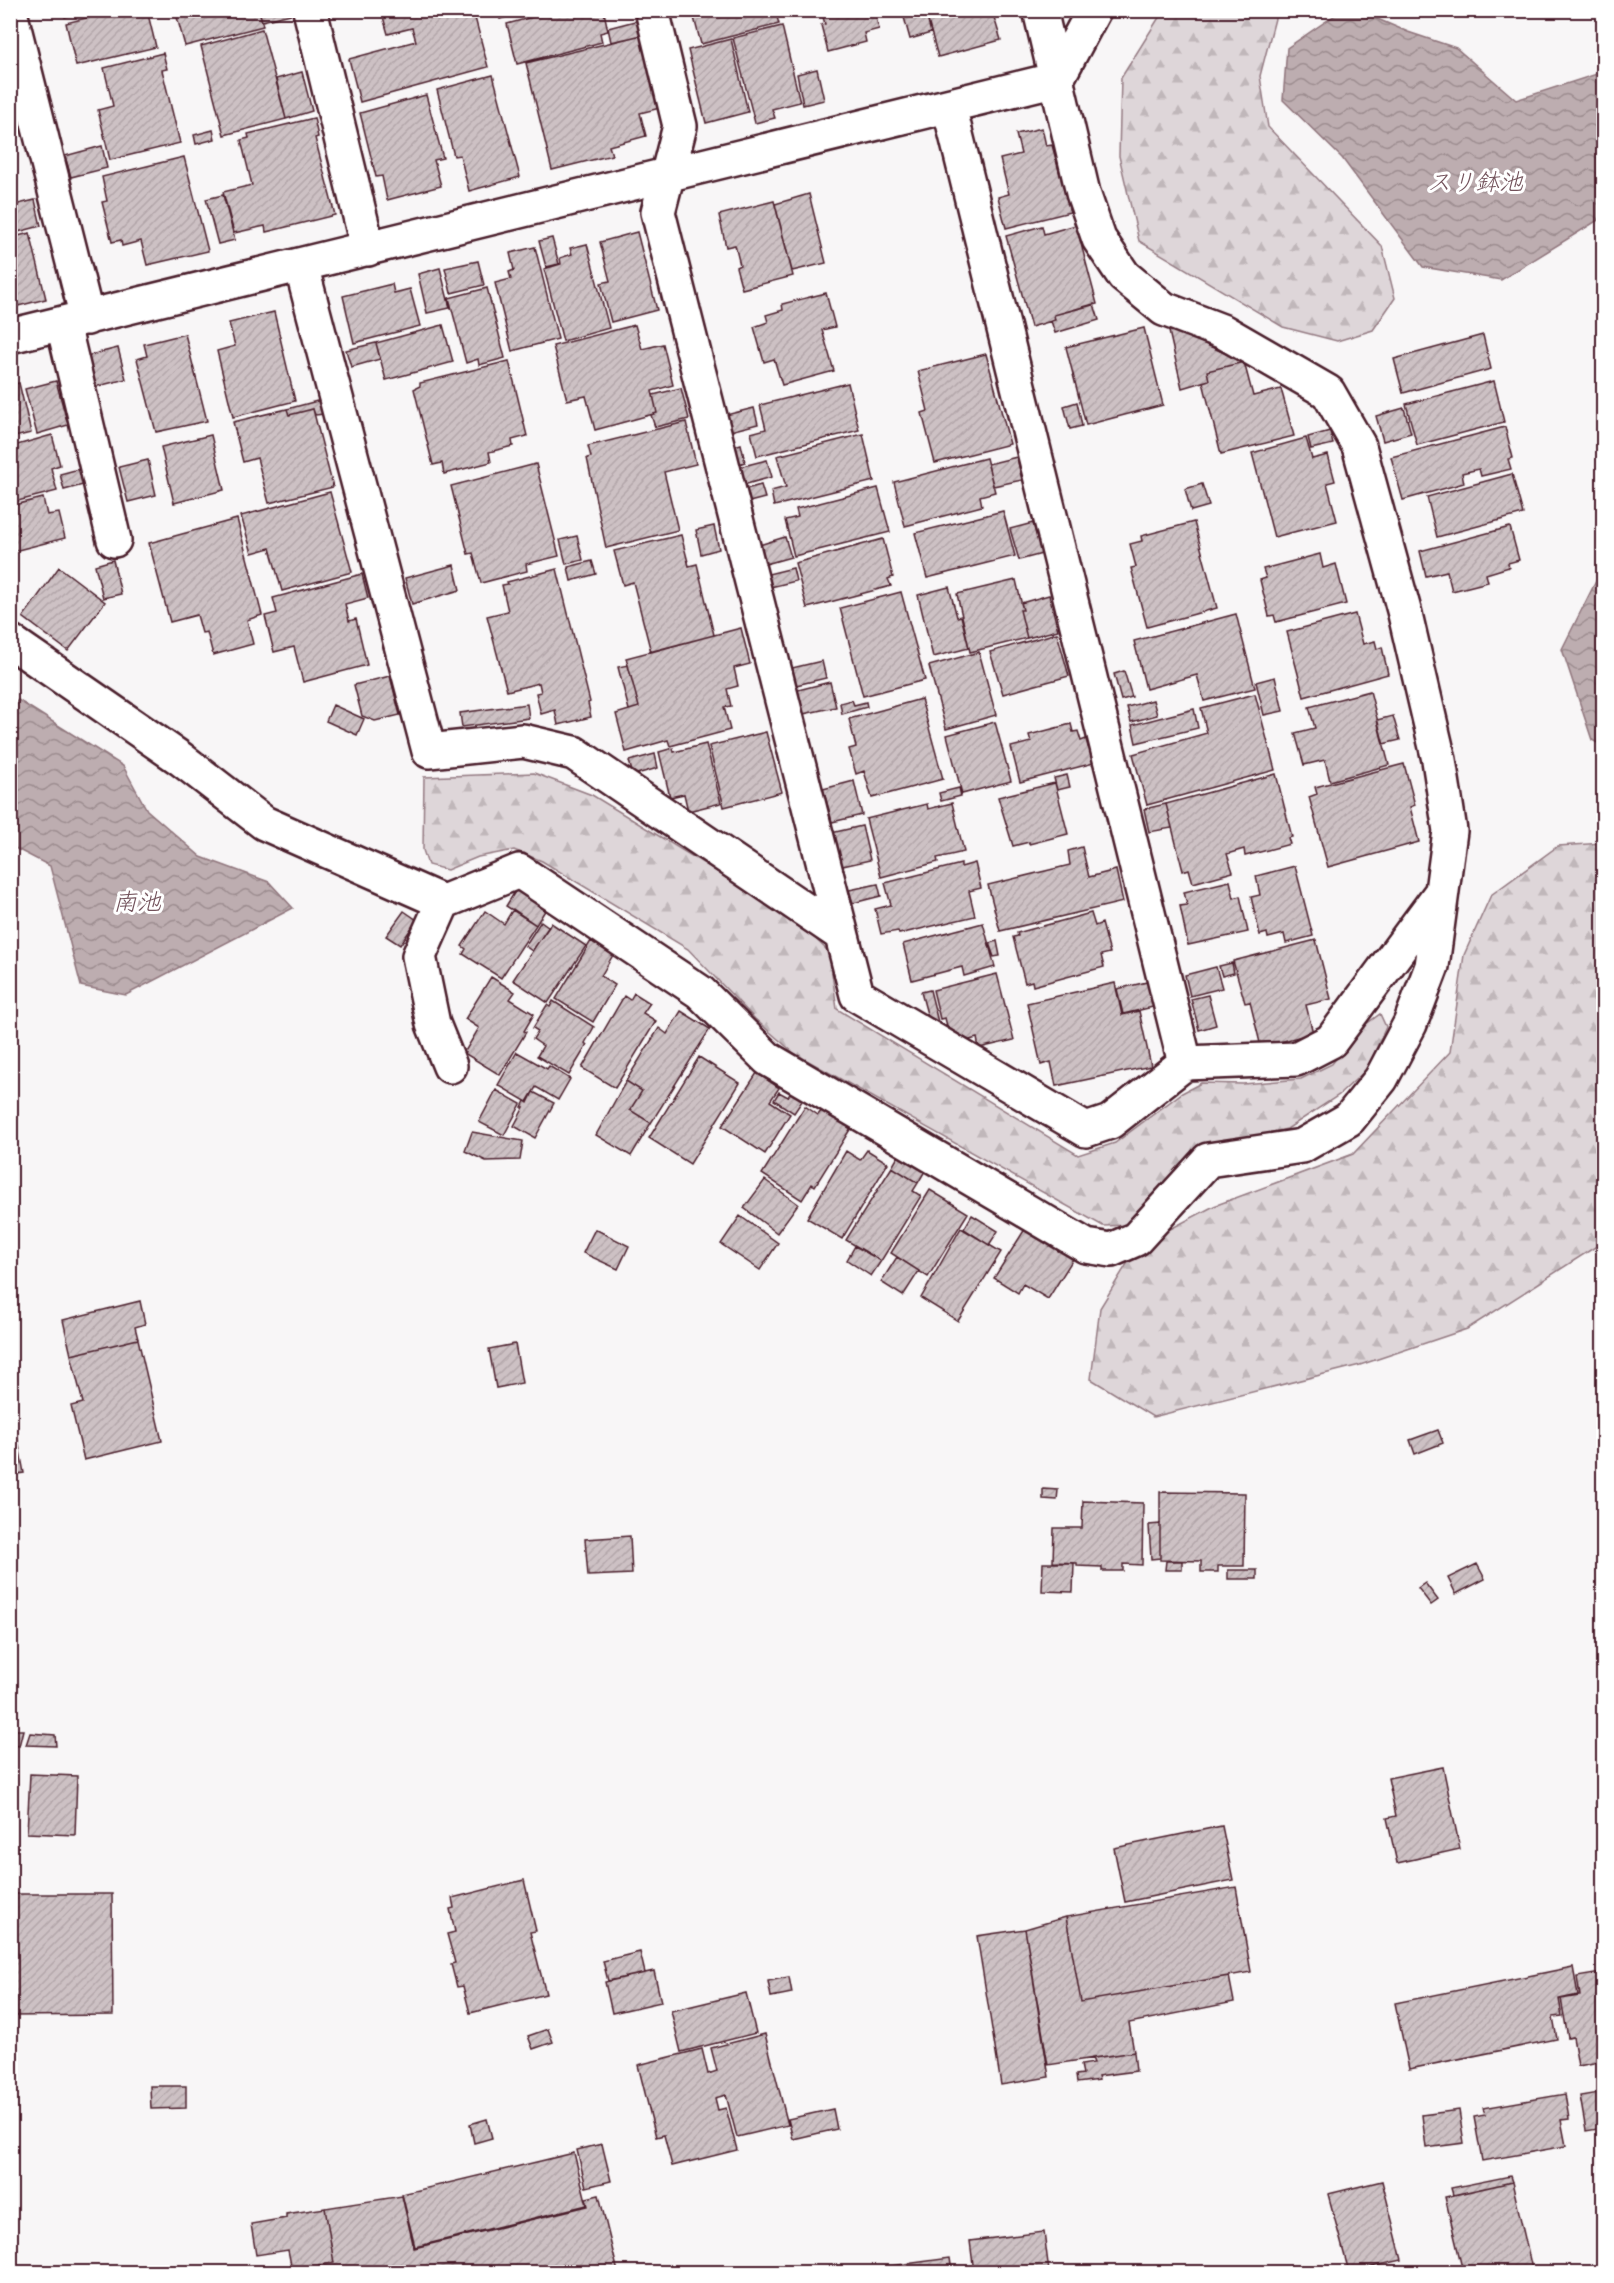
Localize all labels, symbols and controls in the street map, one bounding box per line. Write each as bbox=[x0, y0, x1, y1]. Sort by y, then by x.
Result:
water label: スリ鉢池 bbox=[1427, 168, 1524, 196]
water label: 南池 bbox=[113, 888, 162, 916]

